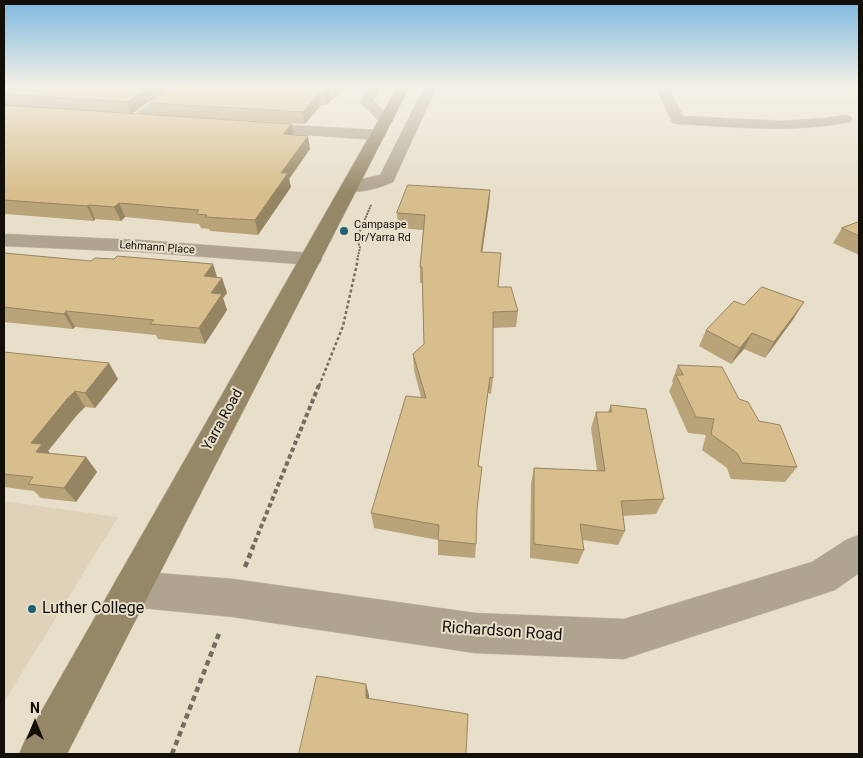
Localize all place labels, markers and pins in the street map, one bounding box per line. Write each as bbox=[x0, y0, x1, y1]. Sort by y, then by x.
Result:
place label: Campaspe Dr/Yarra Rd bbox=[354, 218, 411, 244]
marker: Campaspe Dr/Yarra Rd bbox=[338, 225, 350, 237]
place label: Luther College bbox=[42, 599, 144, 619]
marker: Luther College bbox=[26, 603, 38, 615]

